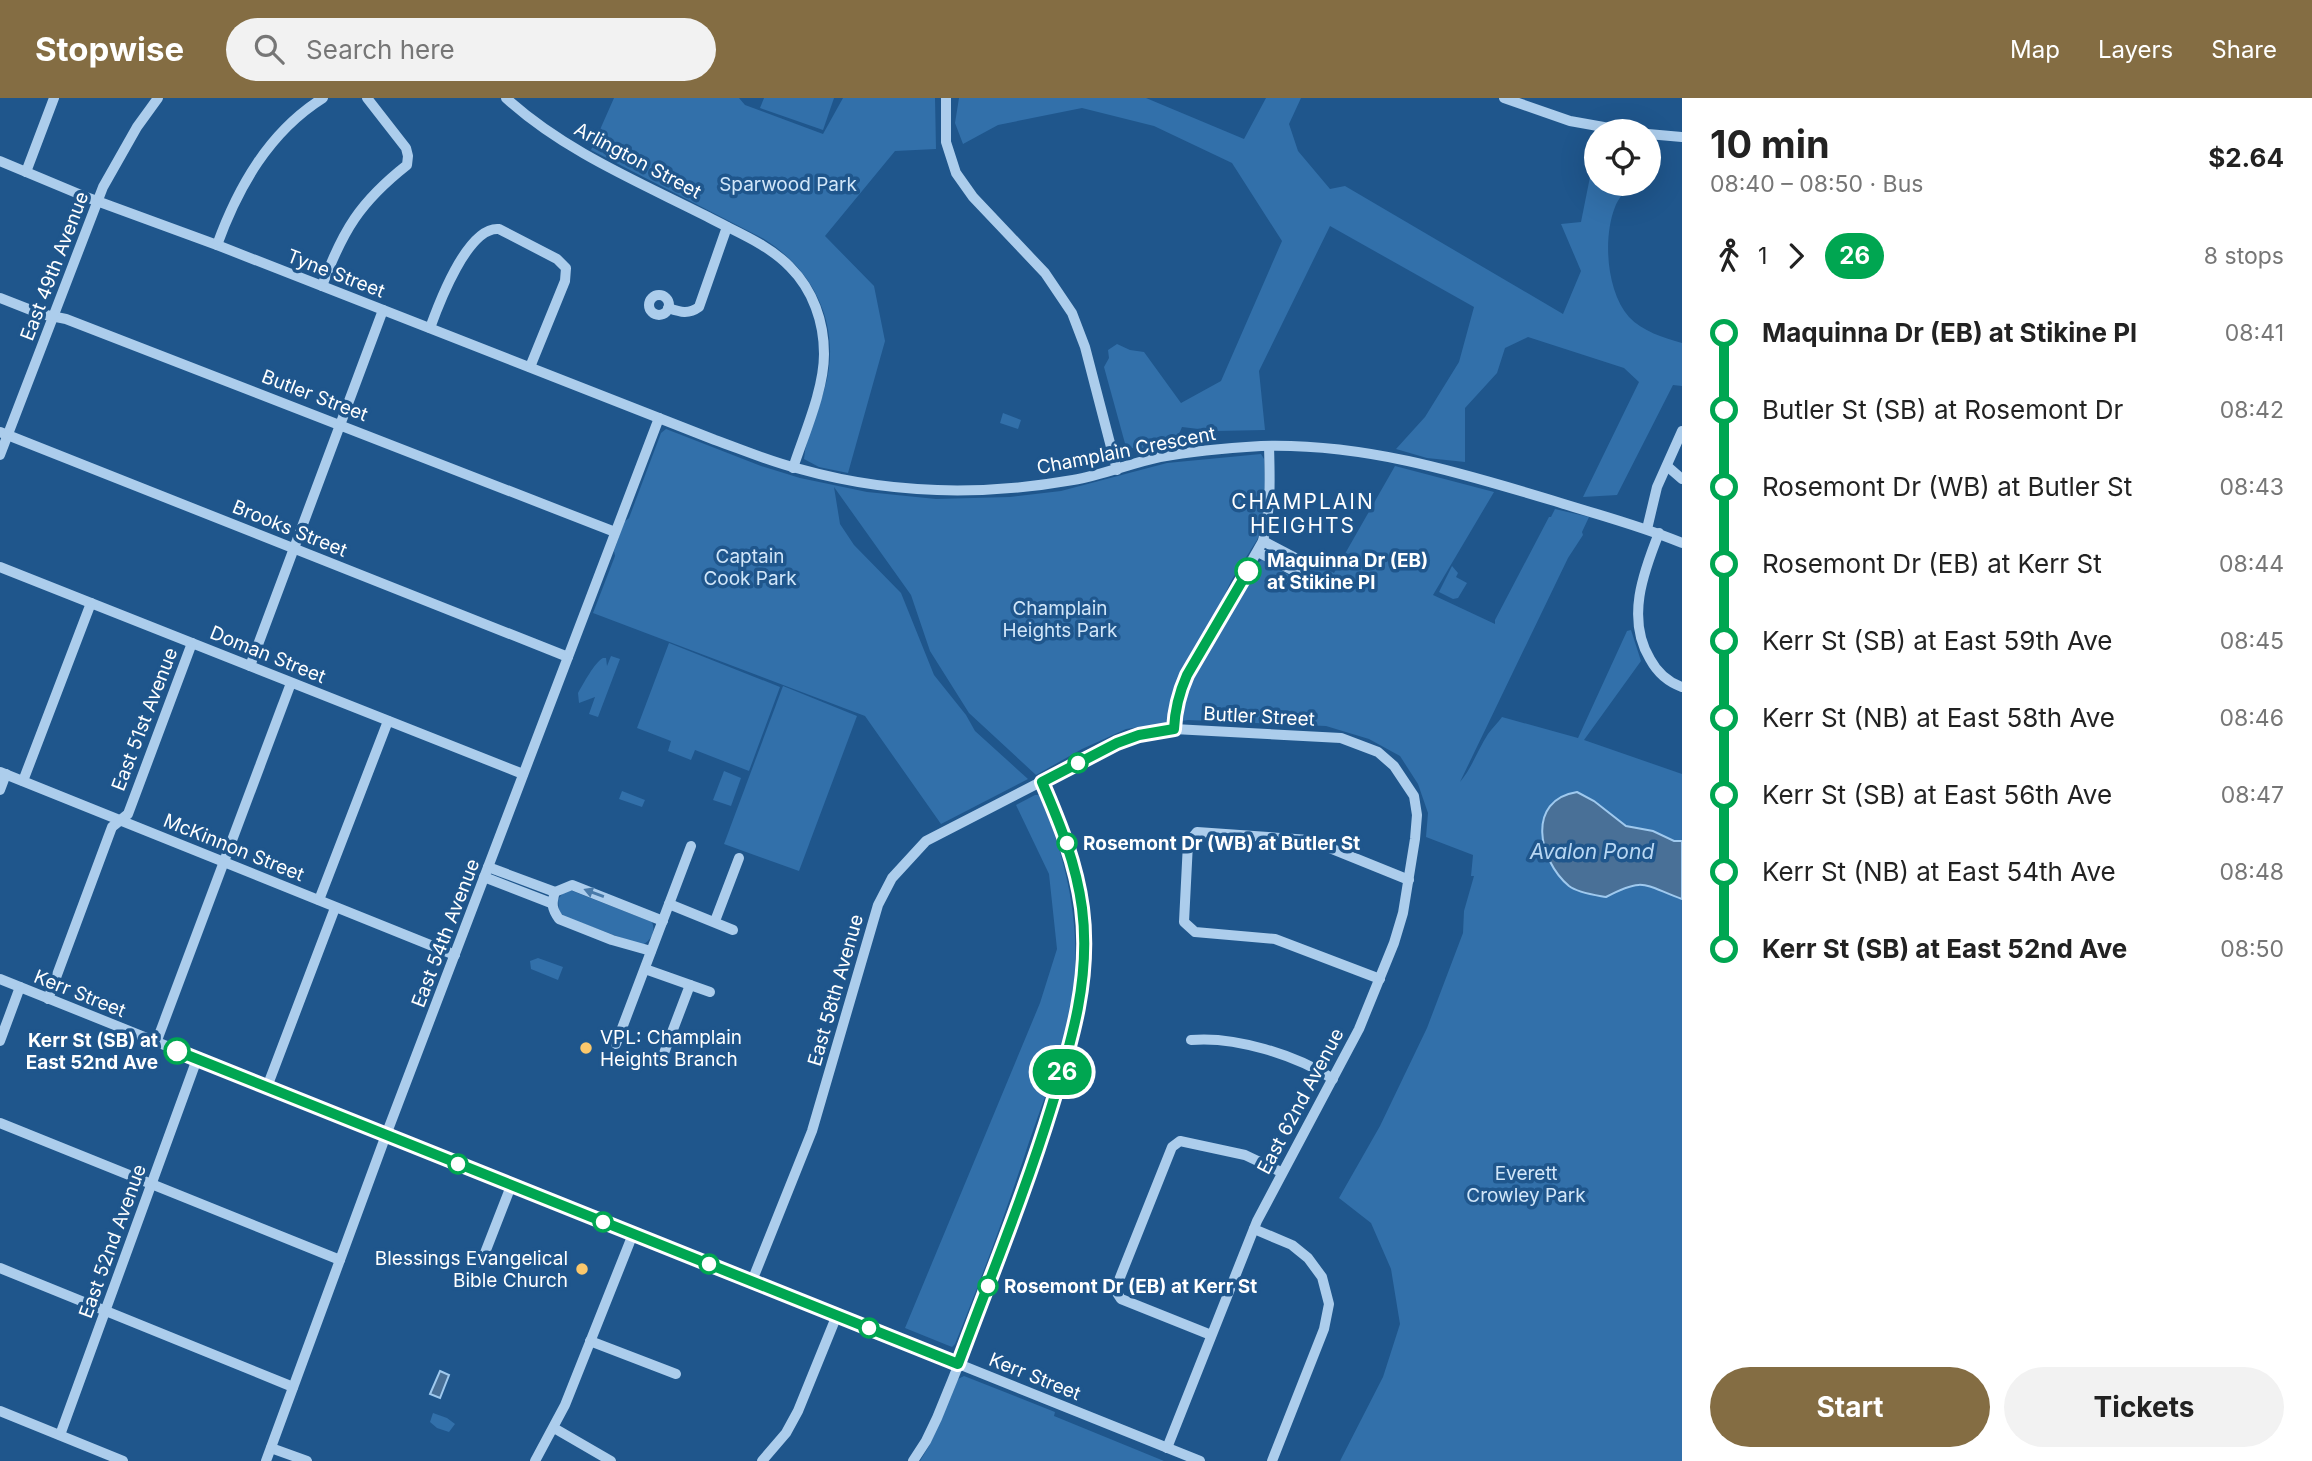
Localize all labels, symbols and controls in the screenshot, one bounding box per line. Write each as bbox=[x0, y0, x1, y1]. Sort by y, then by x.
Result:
search box bbox=[226, 18, 716, 81]
text: Stopwise bbox=[35, 29, 184, 69]
icon: search bbox=[250, 30, 288, 68]
text: Search here bbox=[306, 34, 455, 65]
text: Map bbox=[2010, 35, 2060, 64]
text: Layers bbox=[2098, 35, 2173, 64]
text: Share bbox=[2211, 35, 2277, 64]
street label: Arlington Street bbox=[570, 117, 705, 204]
map controls bbox=[1584, 119, 1661, 196]
button: locate bbox=[1584, 119, 1661, 196]
text: 10 min bbox=[1710, 121, 1830, 167]
text: $2.64 bbox=[2208, 142, 2284, 173]
text: 08:40 – 08:50 · Bus bbox=[1710, 170, 1923, 198]
park label: Sparwood Park bbox=[719, 173, 857, 196]
street label: East 49th Avenue bbox=[15, 189, 93, 344]
icon: walk bbox=[1710, 237, 1748, 275]
icon: forward bbox=[1777, 237, 1815, 275]
text: 26 bbox=[1839, 241, 1870, 270]
text: 1 bbox=[1758, 242, 1767, 270]
text: 8 stops bbox=[2204, 242, 2284, 270]
street label: Tyne Street bbox=[284, 244, 388, 303]
text: Maquinna Dr (EB) at Stikine Pl bbox=[1762, 317, 2137, 348]
text: 08:41 bbox=[2225, 319, 2284, 347]
street label: Butler Street bbox=[259, 365, 371, 426]
text: Butler St (SB) at Rosemont Dr bbox=[1762, 394, 2123, 425]
text: 08:42 bbox=[2220, 396, 2284, 424]
street label: Champlain Crescent bbox=[1035, 422, 1217, 479]
text: Rosemont Dr (WB) at Butler St bbox=[1762, 471, 2132, 502]
text: 08:43 bbox=[2220, 473, 2284, 501]
district label: CHAMPLAIN HEIGHTS bbox=[1231, 489, 1375, 538]
street label: Brooks Street bbox=[229, 495, 350, 562]
park label: Captain Cook Park bbox=[703, 545, 797, 590]
text: Rosemont Dr (EB) at Kerr St bbox=[1762, 548, 2102, 579]
place label: Maquinna Dr (EB) at Stikine Pl bbox=[1267, 549, 1428, 594]
text: 08:44 bbox=[2219, 550, 2284, 578]
marker: Maquinna Dr (EB) at Stikine Pl bbox=[1235, 558, 1261, 584]
park label: Champlain Heights Park bbox=[1003, 597, 1118, 642]
street label: Doman Street bbox=[207, 621, 329, 688]
text: Kerr St (SB) at East 59th Ave bbox=[1762, 625, 2113, 656]
text: 08:45 bbox=[2220, 627, 2284, 655]
street label: East 51st Avenue bbox=[107, 644, 182, 794]
street label: Butler Street bbox=[1203, 702, 1315, 731]
text: Kerr St (NB) at East 58th Ave bbox=[1762, 702, 2115, 733]
text: 08:46 bbox=[2220, 704, 2284, 732]
unlabelled marker bbox=[1068, 753, 1088, 773]
text: Kerr St (SB) at East 56th Ave bbox=[1762, 779, 2112, 810]
text: 08:47 bbox=[2221, 781, 2284, 809]
street label: McKinnon Street bbox=[160, 809, 308, 886]
place label: Rosemont Dr (WB) at Butler St bbox=[1083, 832, 1360, 855]
marker: Rosemont Dr (WB) at Butler St bbox=[1057, 833, 1077, 853]
water label: Avalon Pond bbox=[1529, 839, 1654, 864]
street label: East 54th Avenue bbox=[407, 856, 484, 1011]
text: Kerr St (NB) at East 54th Ave bbox=[1762, 856, 2116, 887]
text: 08:48 bbox=[2220, 858, 2284, 886]
one-way arrow bbox=[583, 887, 604, 898]
street label: East 58th Avenue bbox=[803, 912, 868, 1069]
text: Kerr St (SB) at East 52nd Ave bbox=[1762, 933, 2127, 964]
text: 08:50 bbox=[2220, 935, 2284, 963]
street label: Kerr Street bbox=[31, 965, 129, 1022]
street label: East 62nd Avenue bbox=[1252, 1024, 1349, 1178]
place label: VPL: Champlain Heights Branch bbox=[600, 1026, 742, 1071]
place label: Kerr St (SB) at East 52nd Ave bbox=[26, 1029, 158, 1074]
marker: Kerr St (SB) at East 52nd Ave bbox=[164, 1038, 190, 1064]
marker: VPL: Champlain Heights Branch bbox=[578, 1040, 594, 1056]
line badge: 26 bbox=[1030, 1049, 1094, 1095]
text: 26 bbox=[1047, 1057, 1077, 1086]
unlabelled marker bbox=[448, 1154, 468, 1174]
street label: East 52nd Avenue bbox=[74, 1161, 151, 1321]
park label: Everett Crowley Park bbox=[1466, 1162, 1586, 1207]
unlabelled marker bbox=[593, 1212, 613, 1232]
place label: Blessings Evangelical Bible Church bbox=[375, 1247, 568, 1292]
unlabelled marker bbox=[699, 1254, 719, 1274]
marker: Blessings Evangelical Bible Church bbox=[574, 1261, 590, 1277]
place label: Rosemont Dr (EB) at Kerr St bbox=[1004, 1275, 1257, 1298]
marker: Rosemont Dr (EB) at Kerr St bbox=[978, 1276, 998, 1296]
unlabelled marker bbox=[859, 1318, 879, 1338]
street label: Kerr Street bbox=[986, 1348, 1084, 1405]
button: Start bbox=[1710, 1367, 1990, 1447]
button: Tickets bbox=[2004, 1367, 2284, 1447]

